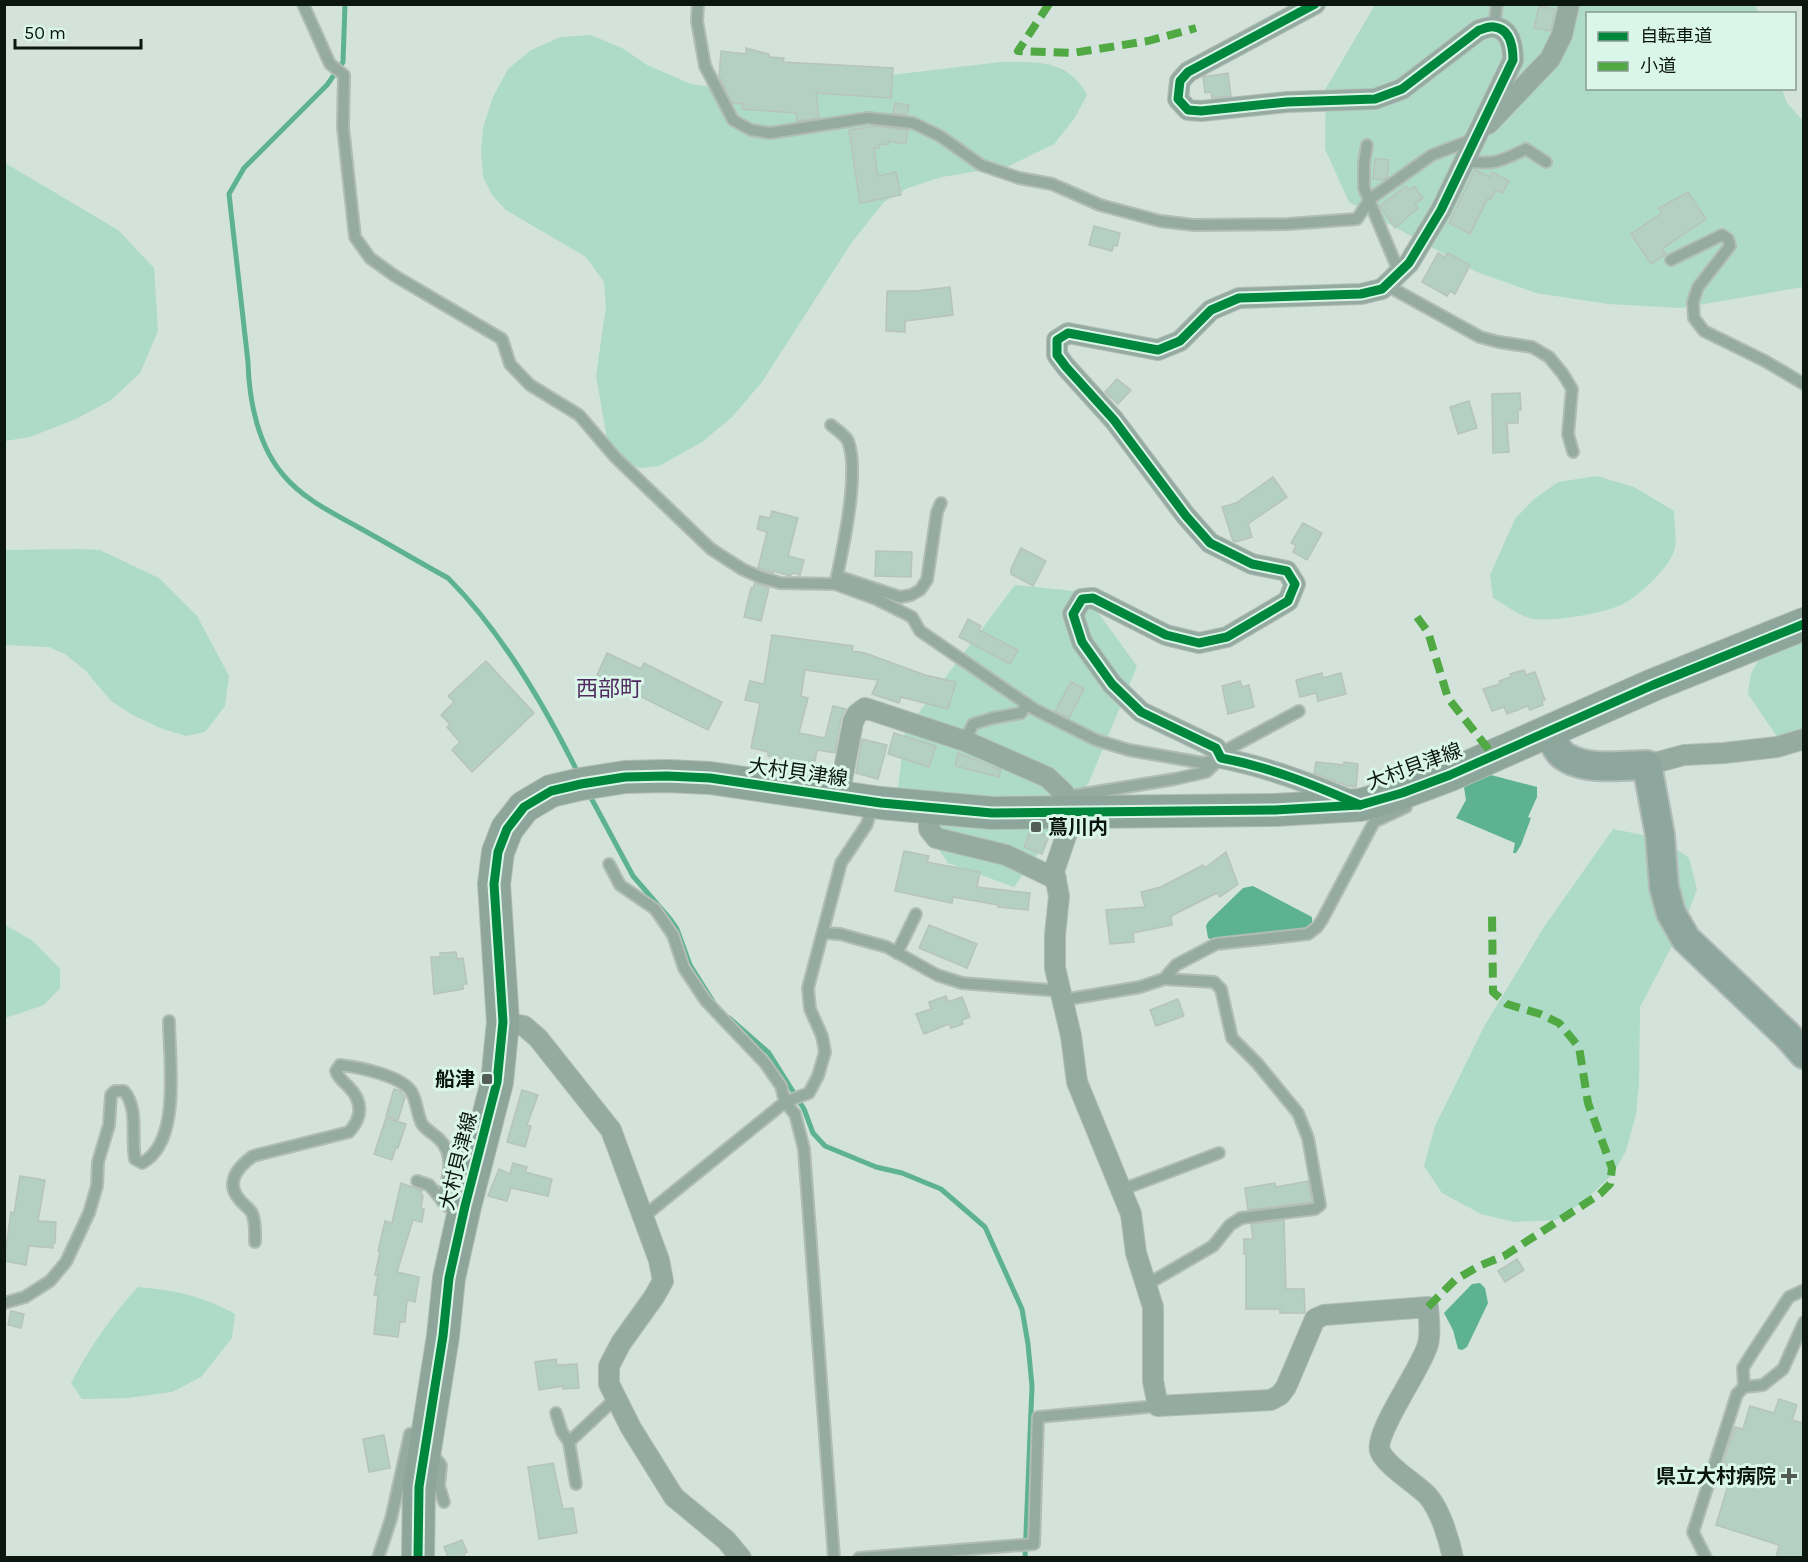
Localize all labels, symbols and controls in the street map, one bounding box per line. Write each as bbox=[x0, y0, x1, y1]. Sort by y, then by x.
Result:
scale bar bbox=[15, 12, 141, 50]
legend bbox=[1586, 12, 1796, 90]
text: 50 m bbox=[24, 22, 66, 44]
text: 自転車道 bbox=[1640, 25, 1712, 47]
text: 小道 bbox=[1640, 55, 1676, 77]
district label: 西部町 bbox=[576, 676, 642, 702]
street label: 大村貝津線 bbox=[1363, 739, 1465, 794]
street label: 大村貝津線 bbox=[747, 754, 849, 791]
place label: 蔦川内 bbox=[1048, 816, 1108, 839]
marker: 蔦川内 bbox=[1029, 820, 1043, 834]
place label: 船津 bbox=[435, 1068, 475, 1091]
marker: 船津 bbox=[480, 1072, 494, 1086]
street label: 大村貝津線 bbox=[435, 1110, 482, 1212]
place label: 県立大村病院 bbox=[1656, 1465, 1776, 1488]
marker: 県立大村病院 bbox=[1780, 1467, 1798, 1485]

